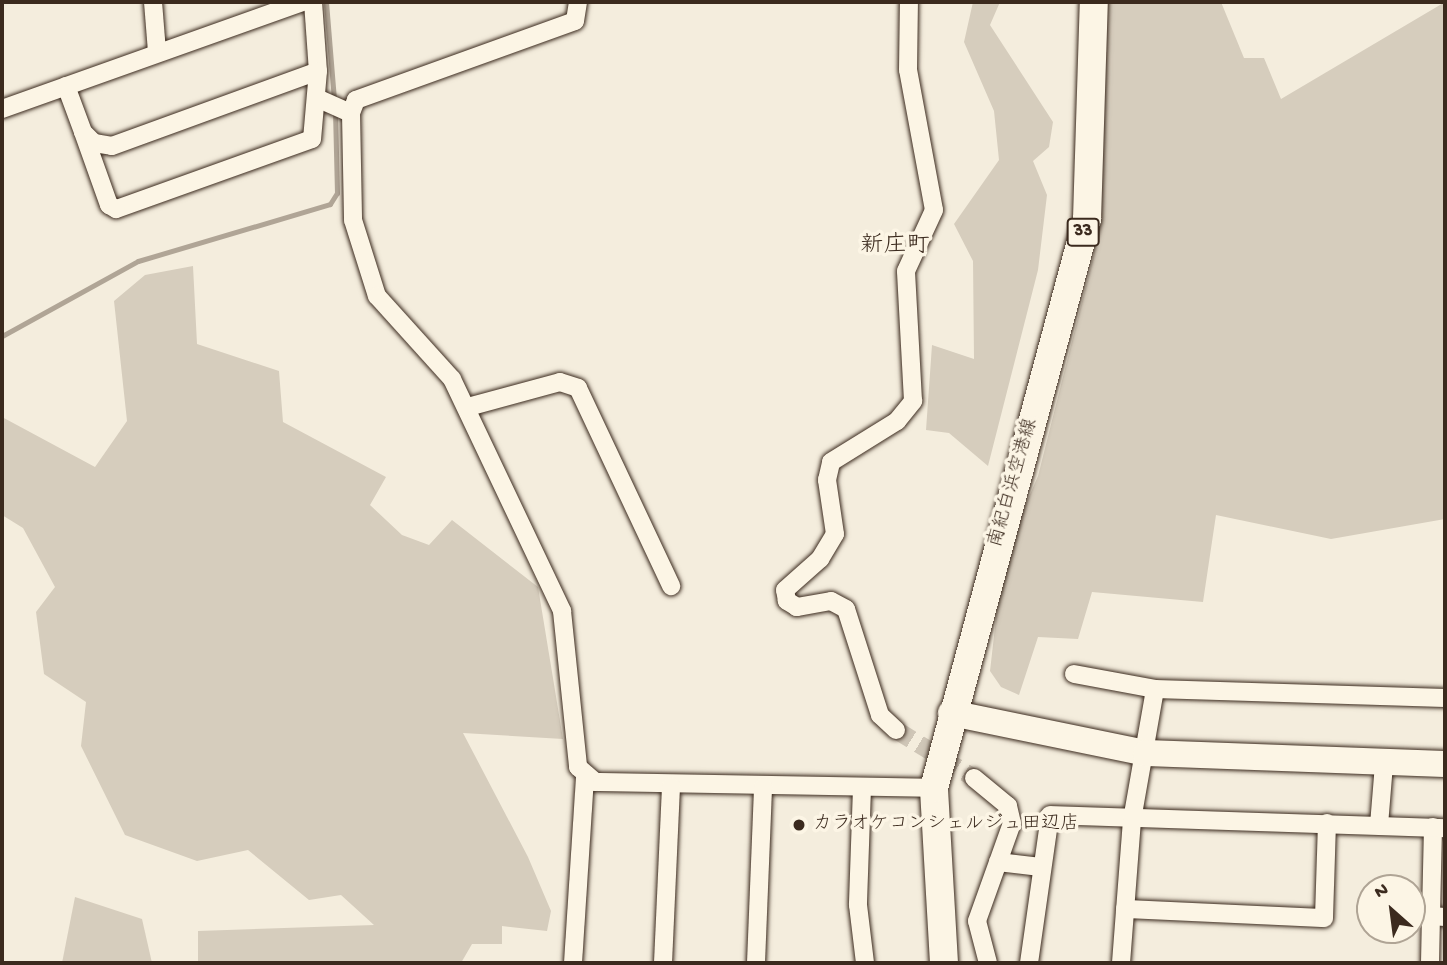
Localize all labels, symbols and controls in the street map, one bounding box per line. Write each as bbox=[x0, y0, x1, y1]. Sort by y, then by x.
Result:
road number: 33 bbox=[1066, 218, 1100, 246]
district label: 新庄町 bbox=[861, 233, 929, 261]
street label: 南紀白浜空港線 bbox=[985, 416, 1043, 550]
place label: カラオケコンシェルジュ田辺店 bbox=[813, 814, 1079, 836]
marker: カラオケコンシェルジュ田辺店 bbox=[791, 817, 807, 833]
north arrow bbox=[1356, 874, 1426, 944]
text: N bbox=[1371, 879, 1393, 905]

